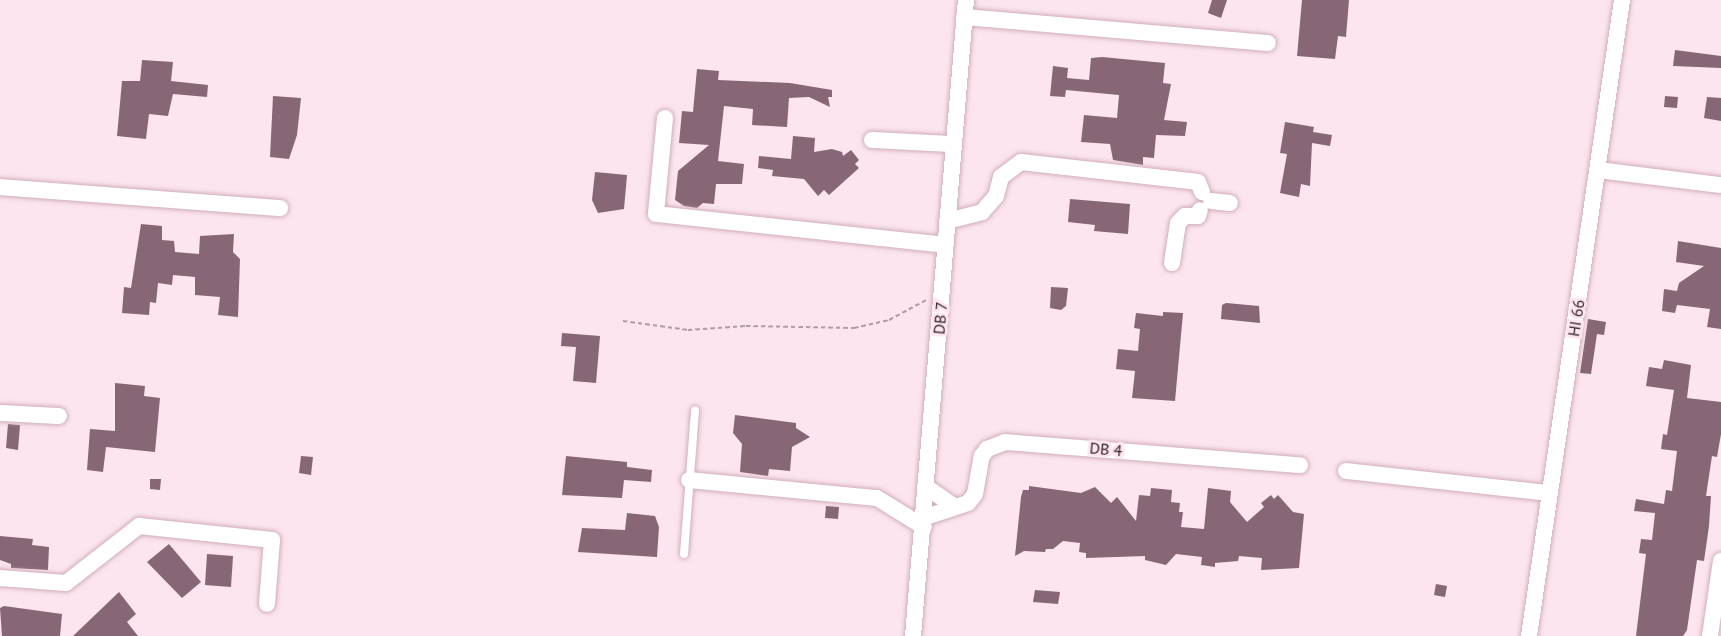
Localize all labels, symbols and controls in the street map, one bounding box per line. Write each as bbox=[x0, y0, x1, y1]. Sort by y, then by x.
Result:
street label: HI 66 bbox=[1564, 298, 1588, 338]
street label: DB 7 bbox=[929, 301, 951, 335]
street label: DB 4 bbox=[1089, 438, 1123, 460]

